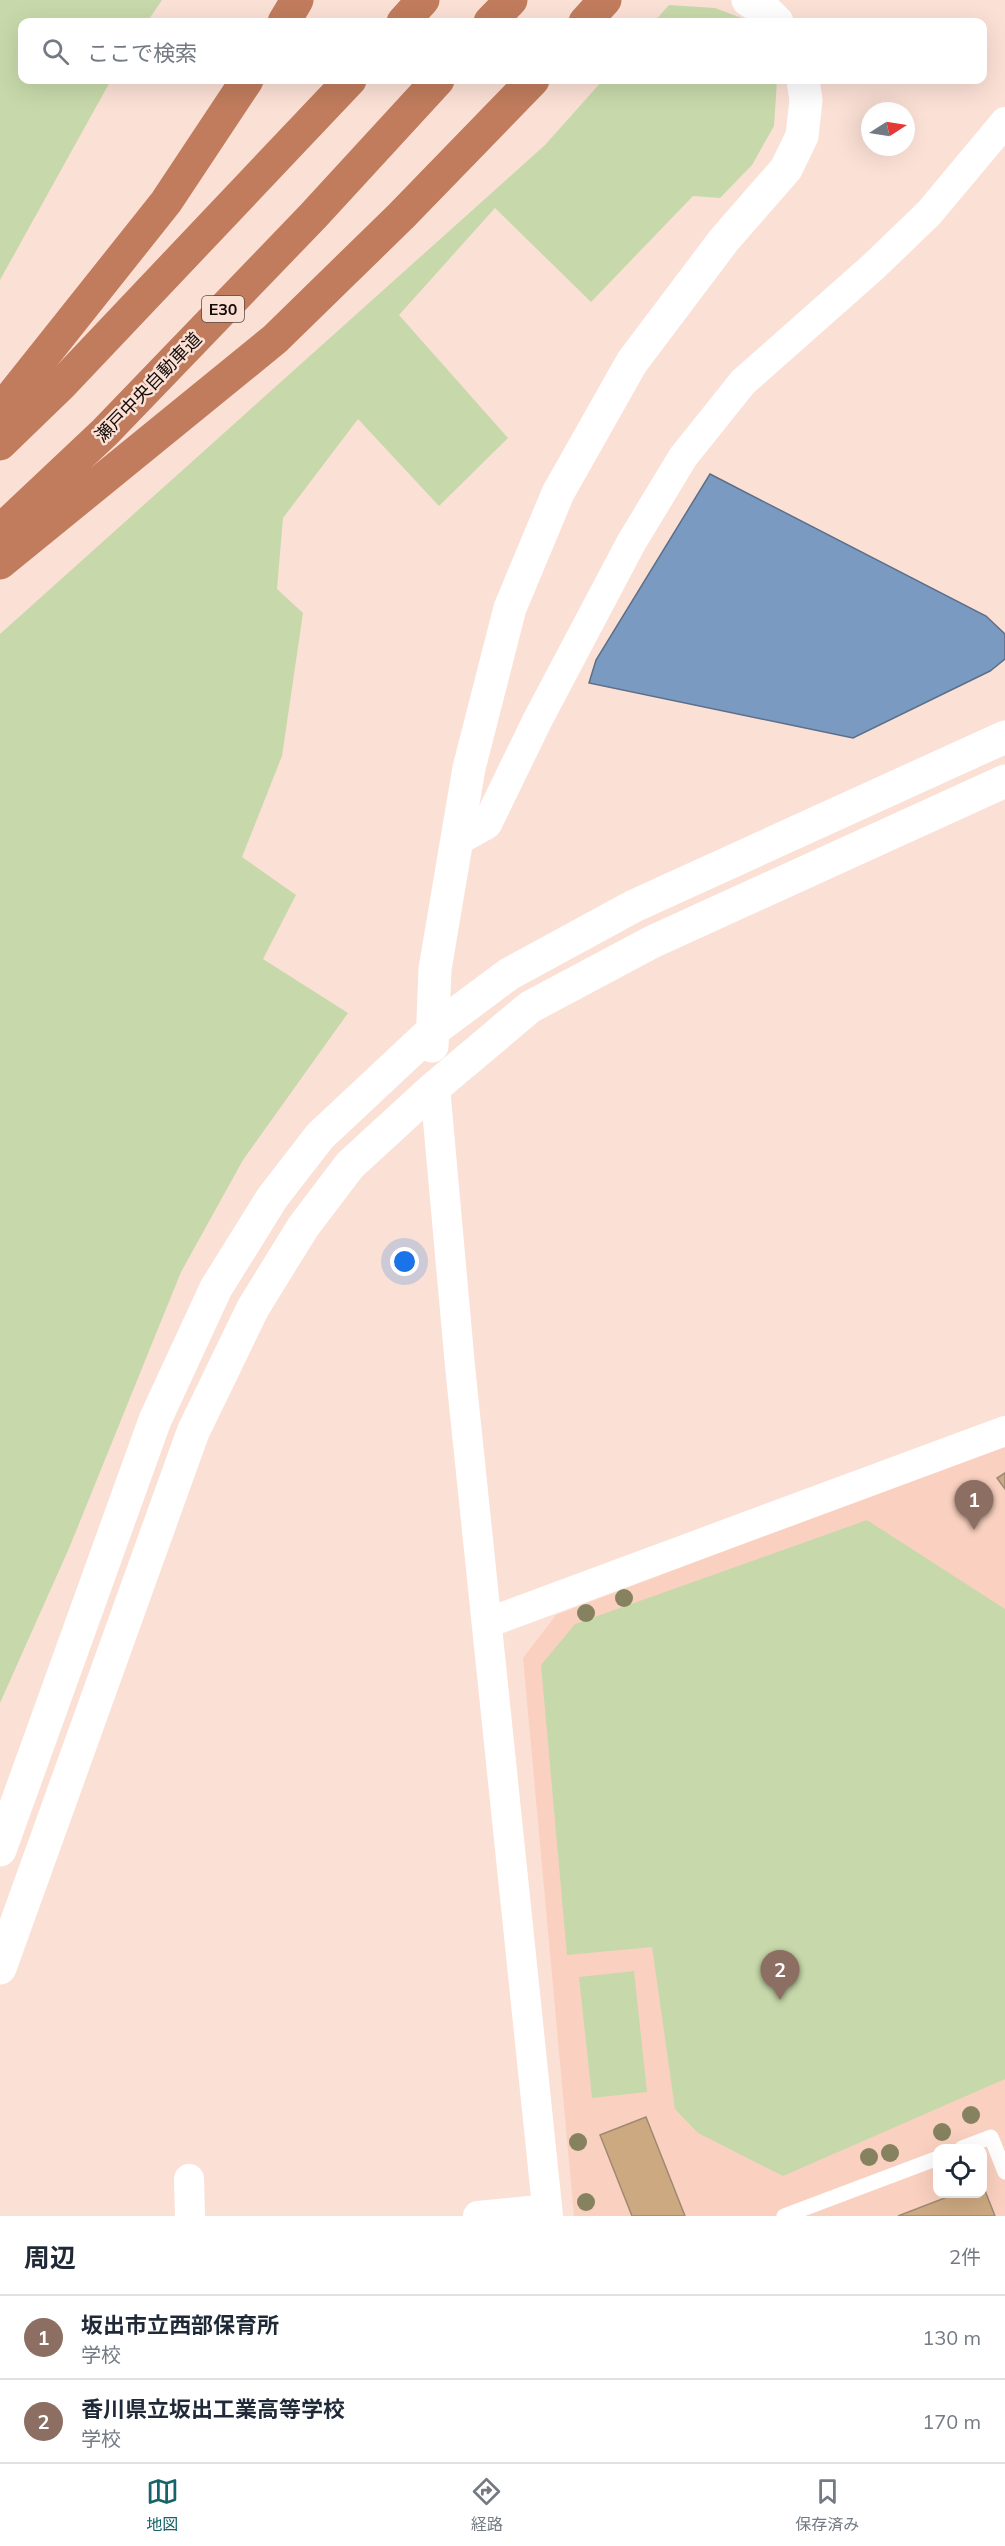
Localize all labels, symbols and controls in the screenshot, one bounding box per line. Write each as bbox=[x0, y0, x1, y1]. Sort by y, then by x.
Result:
search box bbox=[18, 18, 987, 84]
icon: search bbox=[39, 35, 72, 68]
text: ここで検索 bbox=[87, 39, 197, 67]
north arrow bbox=[861, 102, 915, 156]
road number: E30 bbox=[202, 296, 244, 322]
street label: 瀬戸中央自動車道 bbox=[90, 327, 206, 447]
your location bbox=[390, 1247, 419, 1276]
pin: 1 bbox=[954, 1480, 994, 1530]
pin: 2 bbox=[760, 1950, 800, 2000]
map controls bbox=[933, 2144, 987, 2198]
button: locate bbox=[933, 2144, 987, 2198]
text: 周辺 bbox=[24, 2241, 76, 2274]
text: 2件 bbox=[949, 2244, 981, 2269]
text: 坂出市立西部保育所 bbox=[81, 2311, 279, 2339]
text: 1 bbox=[38, 2325, 50, 2350]
text: 130 m bbox=[922, 2325, 981, 2350]
text: 学校 bbox=[81, 2342, 121, 2367]
text: 香川県立坂出工業高等学校 bbox=[81, 2395, 345, 2423]
text: 2 bbox=[38, 2409, 50, 2434]
text: 170 m bbox=[922, 2409, 981, 2434]
text: 学校 bbox=[81, 2426, 121, 2451]
tab: 地図 bbox=[146, 2475, 179, 2535]
tab: 経路 bbox=[470, 2475, 503, 2535]
tab: 保存済み bbox=[795, 2475, 859, 2535]

